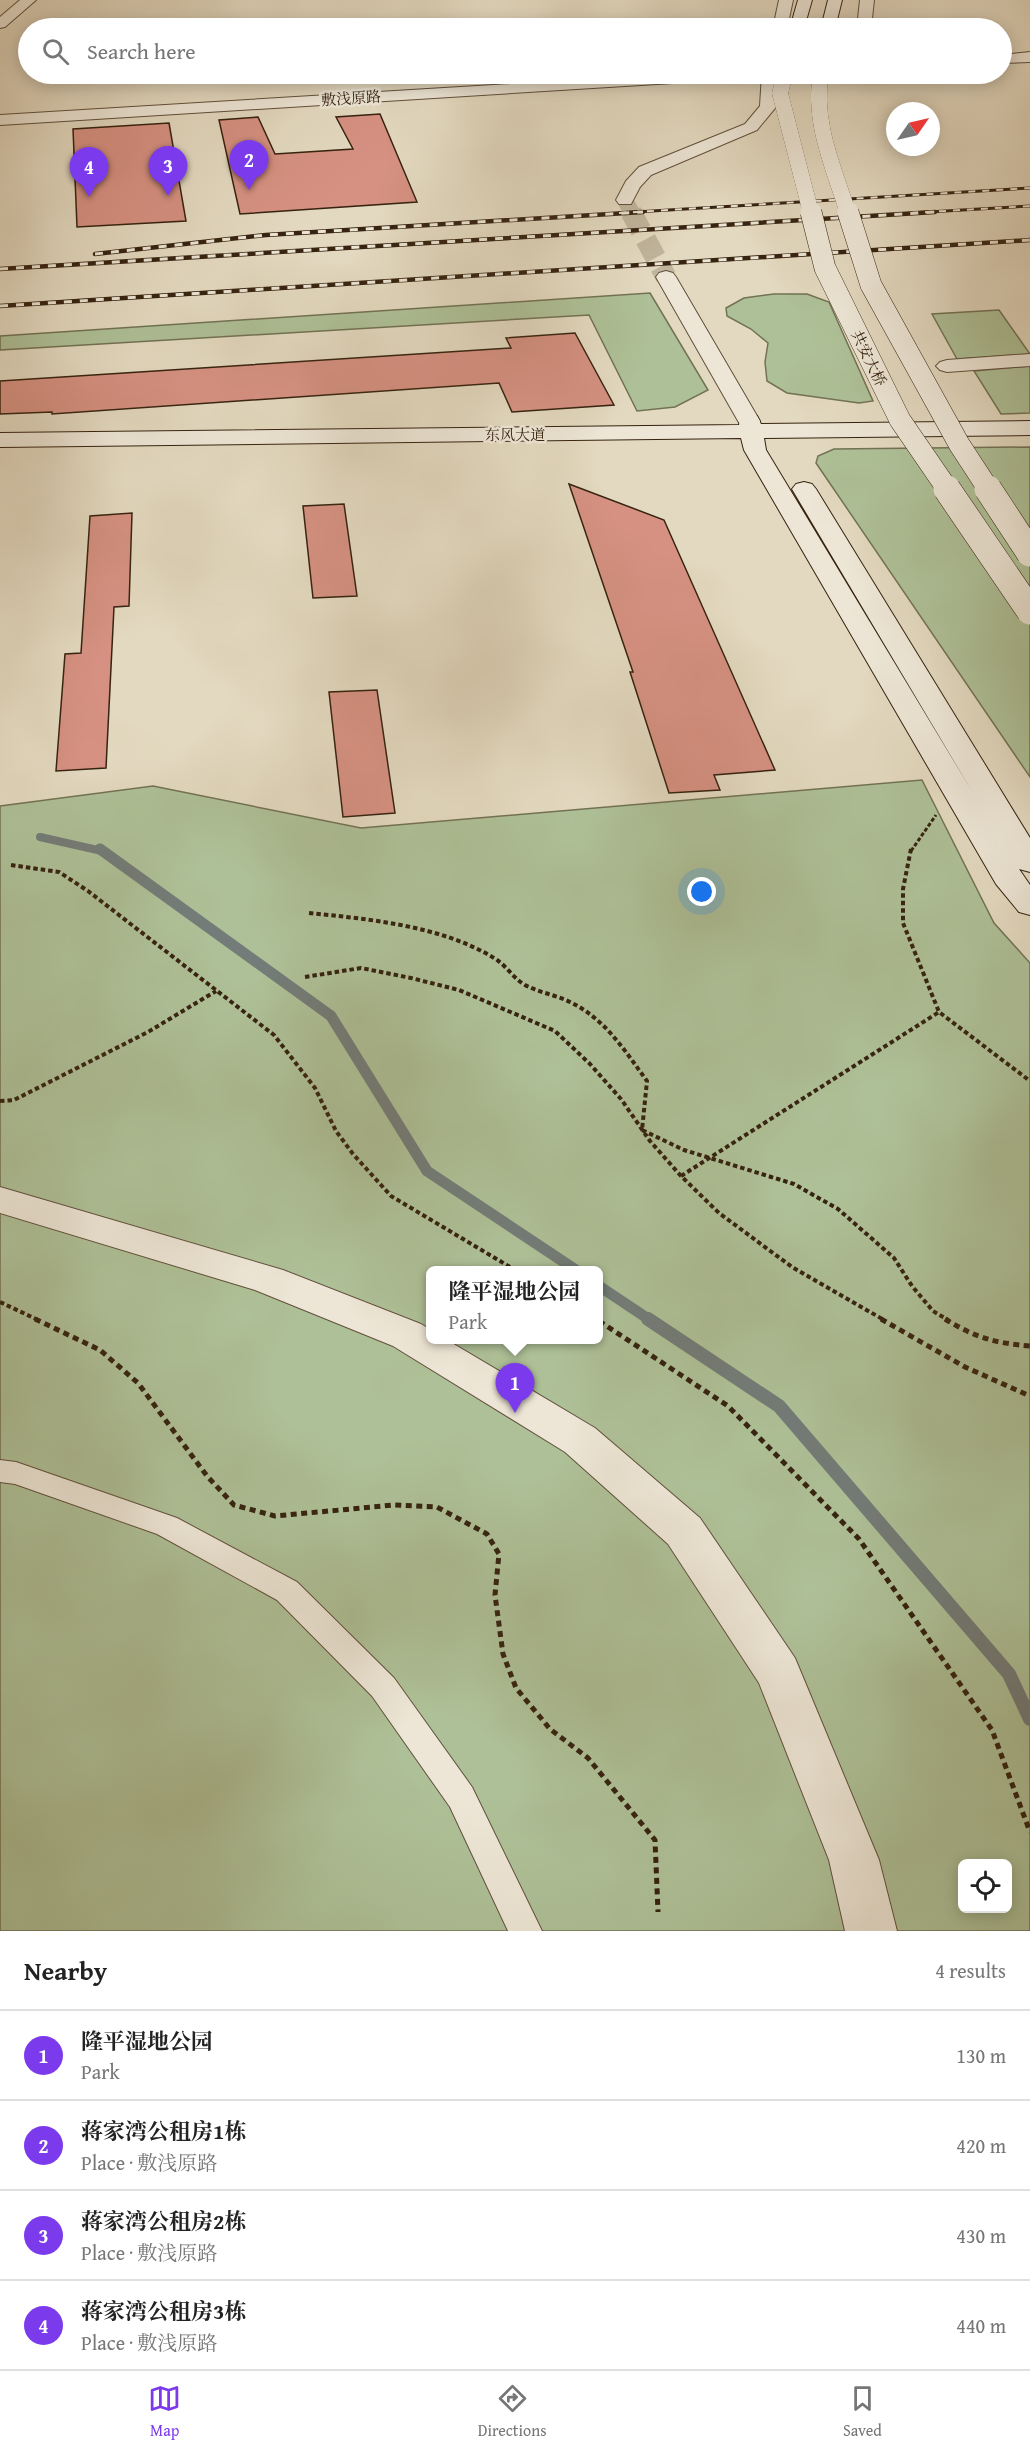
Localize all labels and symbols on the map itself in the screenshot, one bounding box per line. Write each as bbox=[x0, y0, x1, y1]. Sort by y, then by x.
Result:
street label: 敷浅原路 bbox=[320, 85, 382, 111]
north arrow bbox=[886, 102, 940, 156]
pin: 2 bbox=[230, 140, 268, 190]
pin: 3 bbox=[148, 146, 188, 196]
pin: 4 bbox=[70, 148, 109, 197]
street label: 共安大桥 bbox=[846, 326, 892, 390]
street label: 东风大道 bbox=[485, 424, 545, 445]
your location bbox=[687, 877, 716, 906]
pin: 1 bbox=[496, 1364, 534, 1413]

